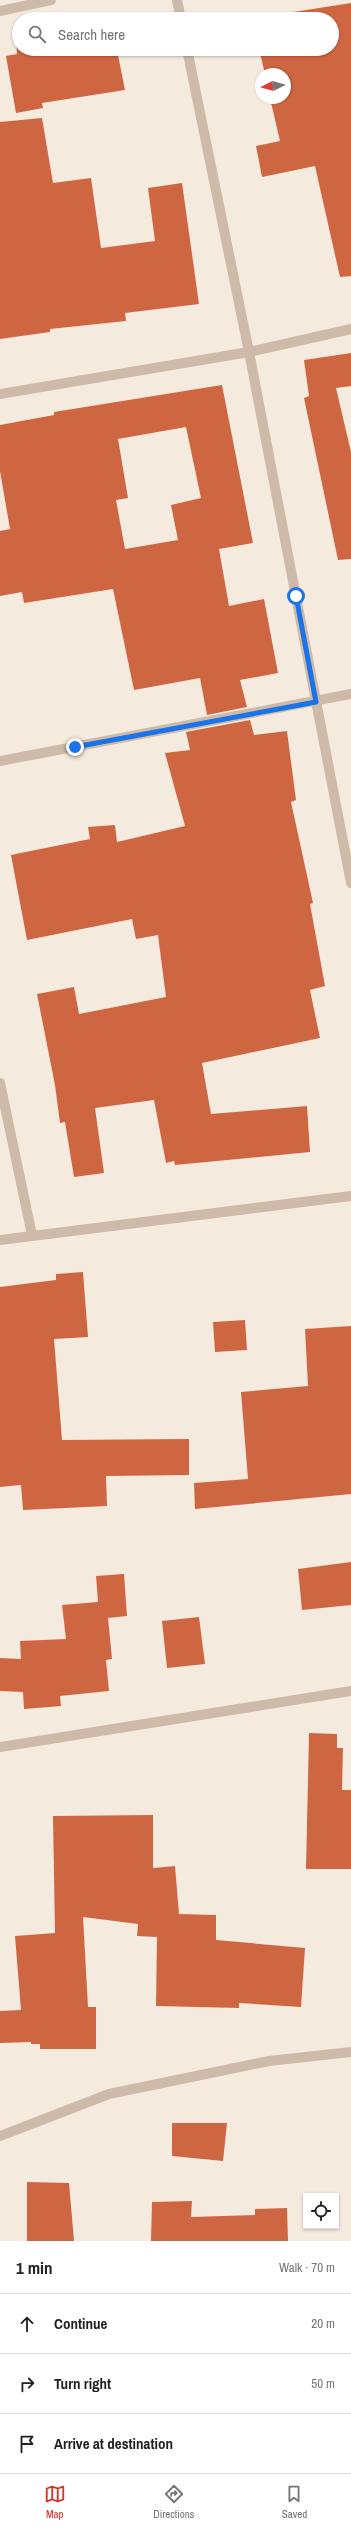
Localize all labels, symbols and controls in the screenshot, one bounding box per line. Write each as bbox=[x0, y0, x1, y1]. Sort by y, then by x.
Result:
search box bbox=[12, 12, 339, 56]
icon: search bbox=[26, 23, 48, 45]
text: Search here bbox=[58, 24, 125, 45]
north arrow bbox=[255, 68, 291, 104]
route start bbox=[287, 587, 305, 605]
route end bbox=[66, 738, 84, 756]
map controls bbox=[303, 2193, 339, 2229]
button: locate bbox=[303, 2193, 339, 2229]
text: 1 min bbox=[16, 2256, 52, 2279]
text: Walk · 70 m bbox=[279, 2259, 335, 2276]
icon: ahead bbox=[16, 2313, 38, 2335]
text: Continue bbox=[54, 2313, 107, 2334]
text: 20 m bbox=[311, 2315, 335, 2332]
icon: right bbox=[16, 2373, 38, 2395]
text: Turn right bbox=[54, 2373, 111, 2394]
text: 50 m bbox=[311, 2375, 335, 2392]
icon: arrive bbox=[16, 2433, 38, 2455]
text: Arrive at destination bbox=[54, 2433, 173, 2454]
tab: Map bbox=[44, 2483, 66, 2521]
tab: Directions bbox=[153, 2483, 194, 2521]
tab: Saved bbox=[282, 2483, 307, 2521]

